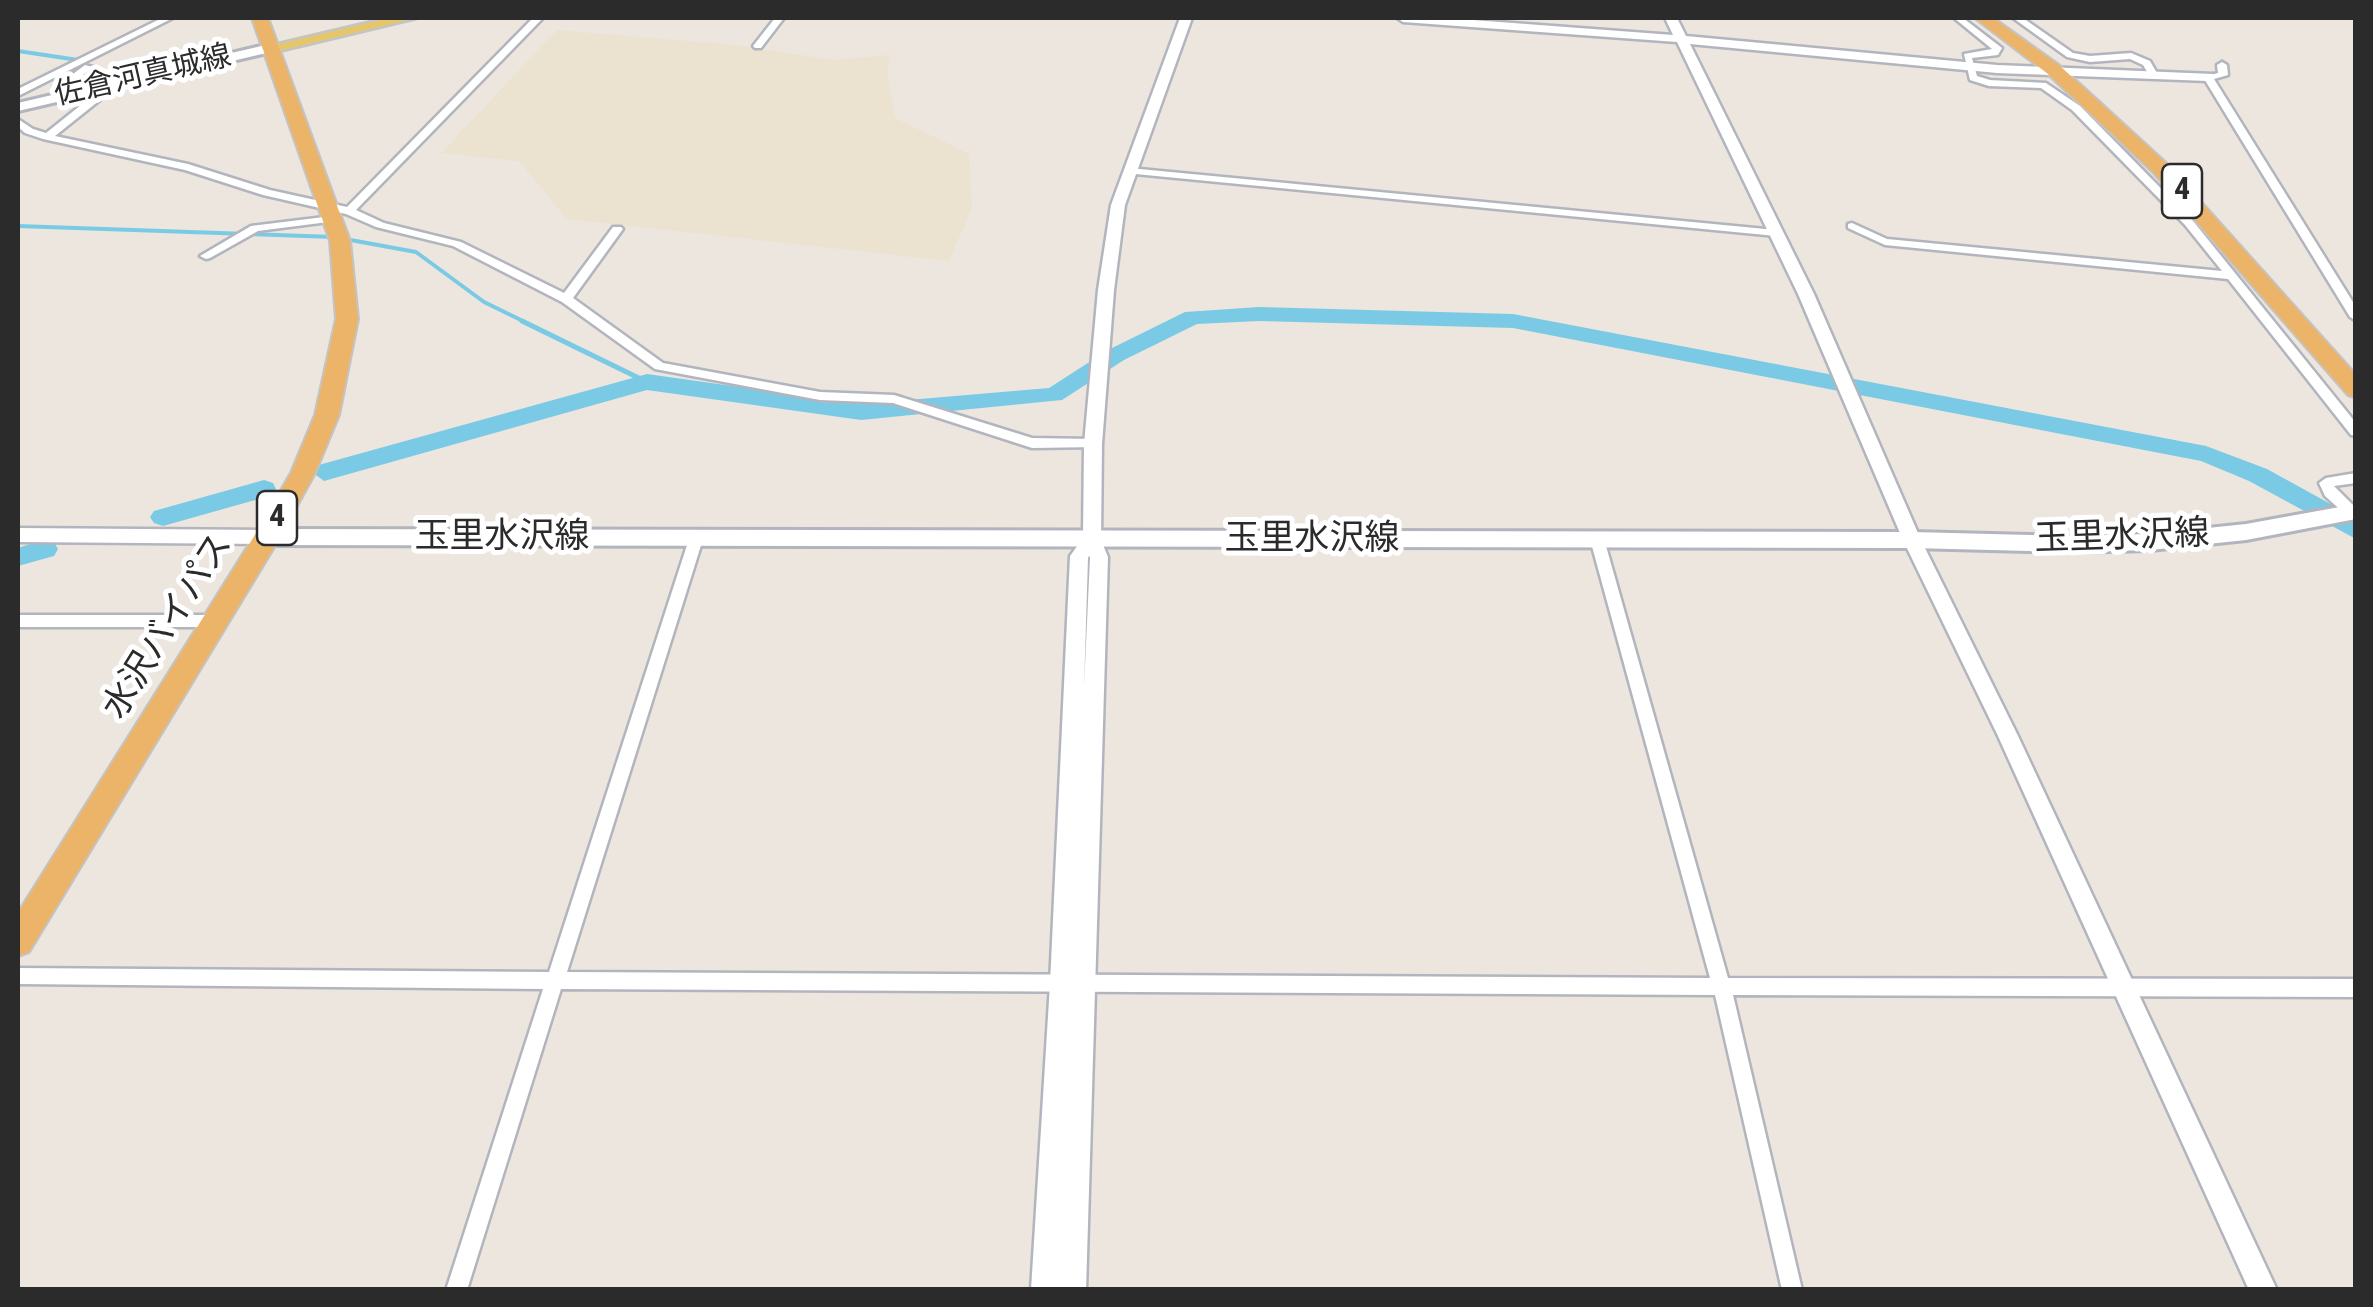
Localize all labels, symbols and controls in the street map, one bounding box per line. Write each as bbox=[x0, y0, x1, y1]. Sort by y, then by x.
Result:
street label: 佐倉河真城線 bbox=[51, 39, 235, 115]
road number: 4 bbox=[2162, 164, 2202, 218]
road number: 4 bbox=[257, 491, 297, 545]
street label: 玉里水沢線 bbox=[2034, 514, 2210, 562]
street label: 玉里水沢線 bbox=[415, 517, 589, 559]
street label: 玉里水沢線 bbox=[1225, 519, 1399, 561]
street label: 水沢バイパス bbox=[96, 527, 242, 727]

